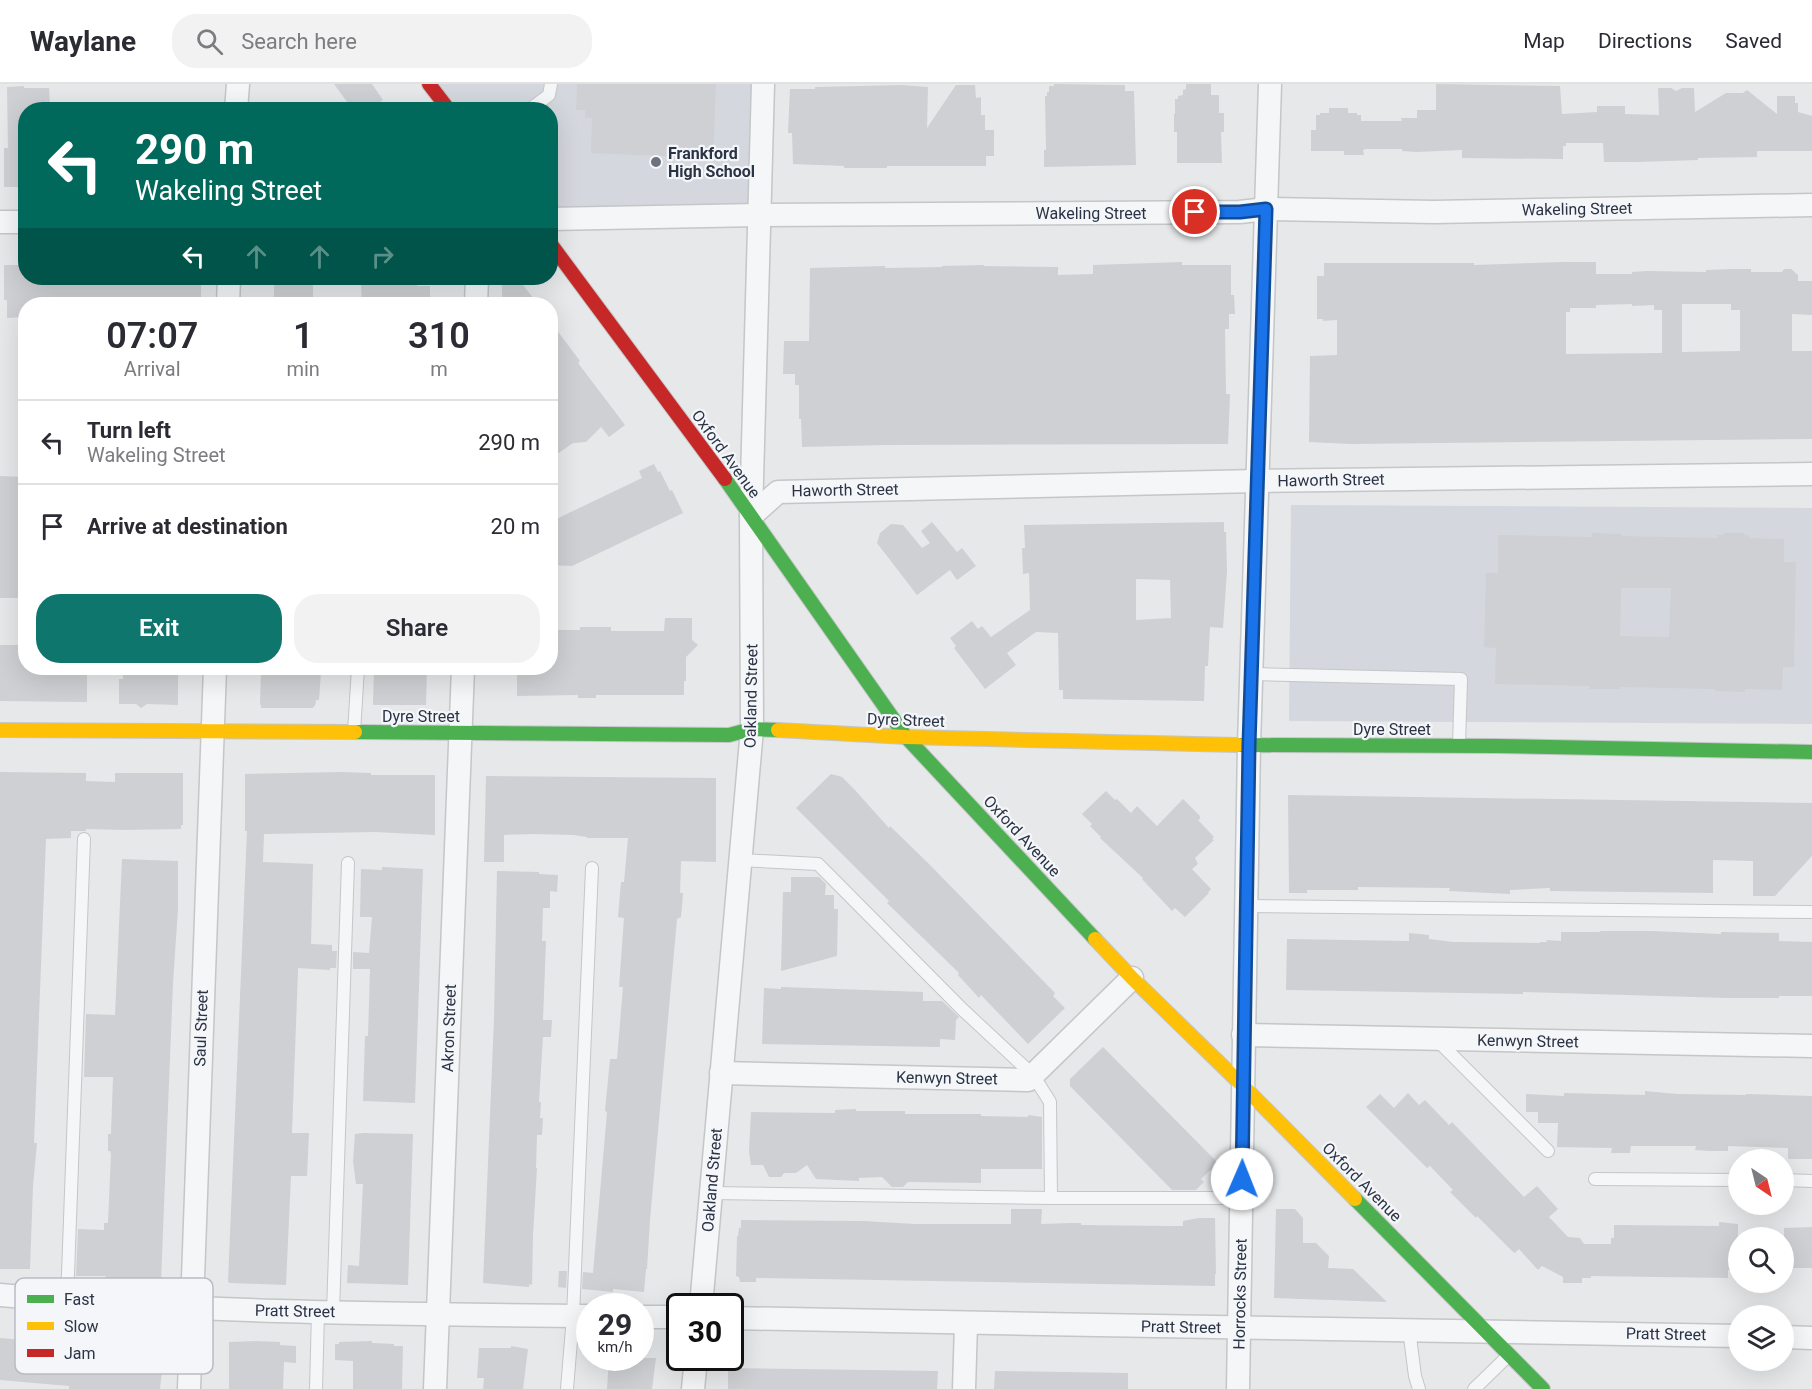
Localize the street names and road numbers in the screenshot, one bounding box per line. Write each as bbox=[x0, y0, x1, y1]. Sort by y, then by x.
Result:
street label: Wakeling Street bbox=[1521, 199, 1633, 219]
street label: Wakeling Street bbox=[1036, 204, 1146, 223]
street label: Oxford Avenue bbox=[688, 406, 764, 502]
street label: Haworth Street bbox=[1277, 470, 1385, 490]
street label: Haworth Street bbox=[791, 480, 899, 500]
street label: Oakland Street bbox=[741, 644, 761, 748]
street label: Dyre Street bbox=[382, 707, 460, 726]
street label: Dyre Street bbox=[867, 709, 945, 731]
street label: Dyre Street bbox=[1353, 720, 1431, 739]
street label: Oxford Avenue bbox=[980, 791, 1064, 881]
street label: Akron Street bbox=[438, 984, 460, 1072]
street label: Saul Street bbox=[190, 989, 212, 1067]
street label: Kenwyn Street bbox=[1477, 1031, 1579, 1051]
street label: Kenwyn Street bbox=[896, 1068, 998, 1088]
street label: Oakland Street bbox=[698, 1127, 726, 1233]
street label: Oxford Avenue bbox=[1318, 1138, 1406, 1226]
street label: Horrocks Street bbox=[1230, 1238, 1250, 1350]
street label: Pratt Street bbox=[255, 1301, 335, 1321]
street label: Pratt Street bbox=[1141, 1317, 1221, 1337]
street label: Pratt Street bbox=[1626, 1324, 1706, 1344]

